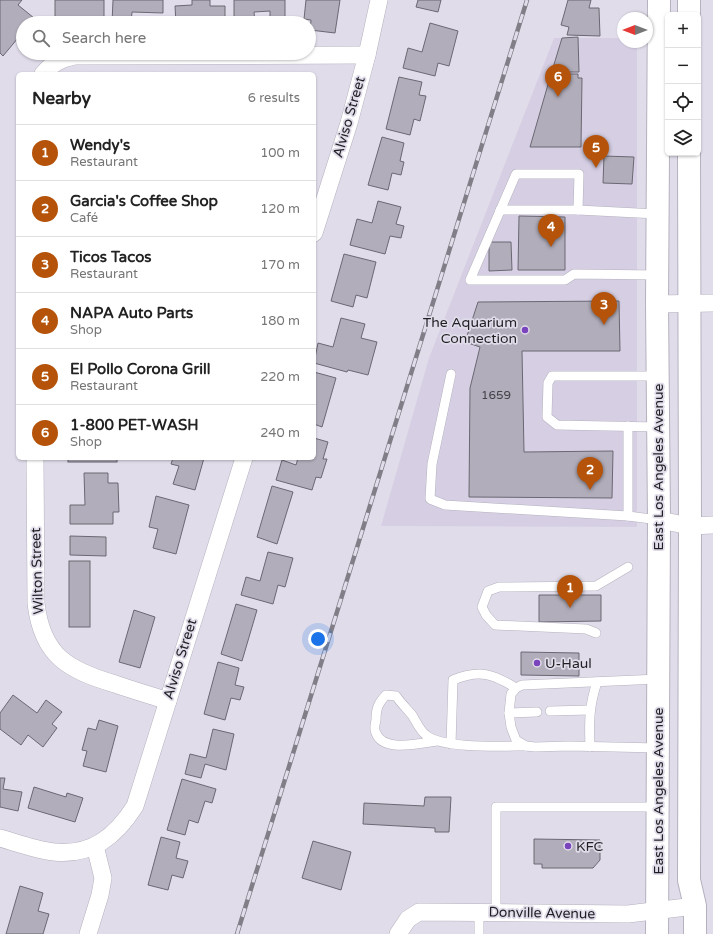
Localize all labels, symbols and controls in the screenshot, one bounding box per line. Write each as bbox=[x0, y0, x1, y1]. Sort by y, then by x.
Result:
north arrow bbox=[617, 12, 653, 48]
map controls bbox=[665, 12, 701, 156]
button: + bbox=[665, 12, 701, 48]
search box bbox=[16, 16, 316, 60]
icon: search bbox=[30, 27, 52, 49]
text: Search here bbox=[62, 29, 146, 47]
button: − bbox=[665, 48, 701, 84]
pin: 6 bbox=[545, 64, 571, 97]
street label: Alviso Street bbox=[329, 74, 369, 160]
button: locate bbox=[665, 84, 701, 120]
text: Nearby bbox=[32, 88, 91, 109]
text: 6 results bbox=[248, 90, 300, 106]
button: layers bbox=[665, 120, 701, 156]
pin: 5 bbox=[583, 135, 609, 168]
text: Wendy's bbox=[70, 136, 130, 154]
text: 1 bbox=[41, 145, 49, 161]
text: 100 m bbox=[260, 145, 300, 161]
text: Restaurant bbox=[70, 154, 138, 170]
text: Garcia's Coffee Shop bbox=[70, 192, 218, 210]
text: 2 bbox=[41, 201, 49, 217]
text: 120 m bbox=[260, 201, 300, 217]
text: Café bbox=[70, 210, 98, 226]
pin: 4 bbox=[538, 214, 564, 247]
text: Ticos Tacos bbox=[70, 248, 152, 266]
text: 3 bbox=[41, 257, 49, 273]
text: 170 m bbox=[260, 257, 300, 273]
text: Restaurant bbox=[70, 266, 138, 282]
pin: 3 bbox=[591, 292, 617, 325]
text: NAPA Auto Parts bbox=[70, 304, 193, 322]
text: 4 bbox=[41, 313, 49, 329]
text: 180 m bbox=[260, 313, 300, 329]
place label: The Aquarium Connection bbox=[423, 314, 517, 347]
text: Shop bbox=[70, 322, 102, 338]
marker: The Aquarium Connection bbox=[520, 325, 530, 335]
text: El Pollo Corona Grill bbox=[70, 360, 210, 378]
text: 5 bbox=[41, 369, 49, 385]
text: 220 m bbox=[260, 369, 300, 385]
text: Restaurant bbox=[70, 378, 138, 394]
street label: East Los Angeles Avenue bbox=[650, 384, 667, 550]
house number: 1659 bbox=[481, 388, 511, 402]
text: 1-800 PET-WASH bbox=[70, 416, 199, 434]
text: 6 bbox=[41, 425, 49, 441]
text: 240 m bbox=[260, 425, 300, 441]
text: Shop bbox=[70, 434, 102, 450]
pin: 2 bbox=[577, 457, 603, 490]
street label: Wilton Street bbox=[27, 527, 47, 615]
pin: 1 bbox=[557, 575, 583, 608]
street label: Alviso Street bbox=[160, 616, 201, 701]
your location bbox=[308, 629, 328, 649]
place label: U-Haul bbox=[545, 655, 592, 672]
marker: U-Haul bbox=[532, 658, 542, 668]
street label: East Los Angeles Avenue bbox=[650, 708, 667, 874]
place label: KFC bbox=[576, 838, 604, 855]
marker: KFC bbox=[563, 841, 573, 851]
street label: Donville Avenue bbox=[489, 904, 596, 922]

